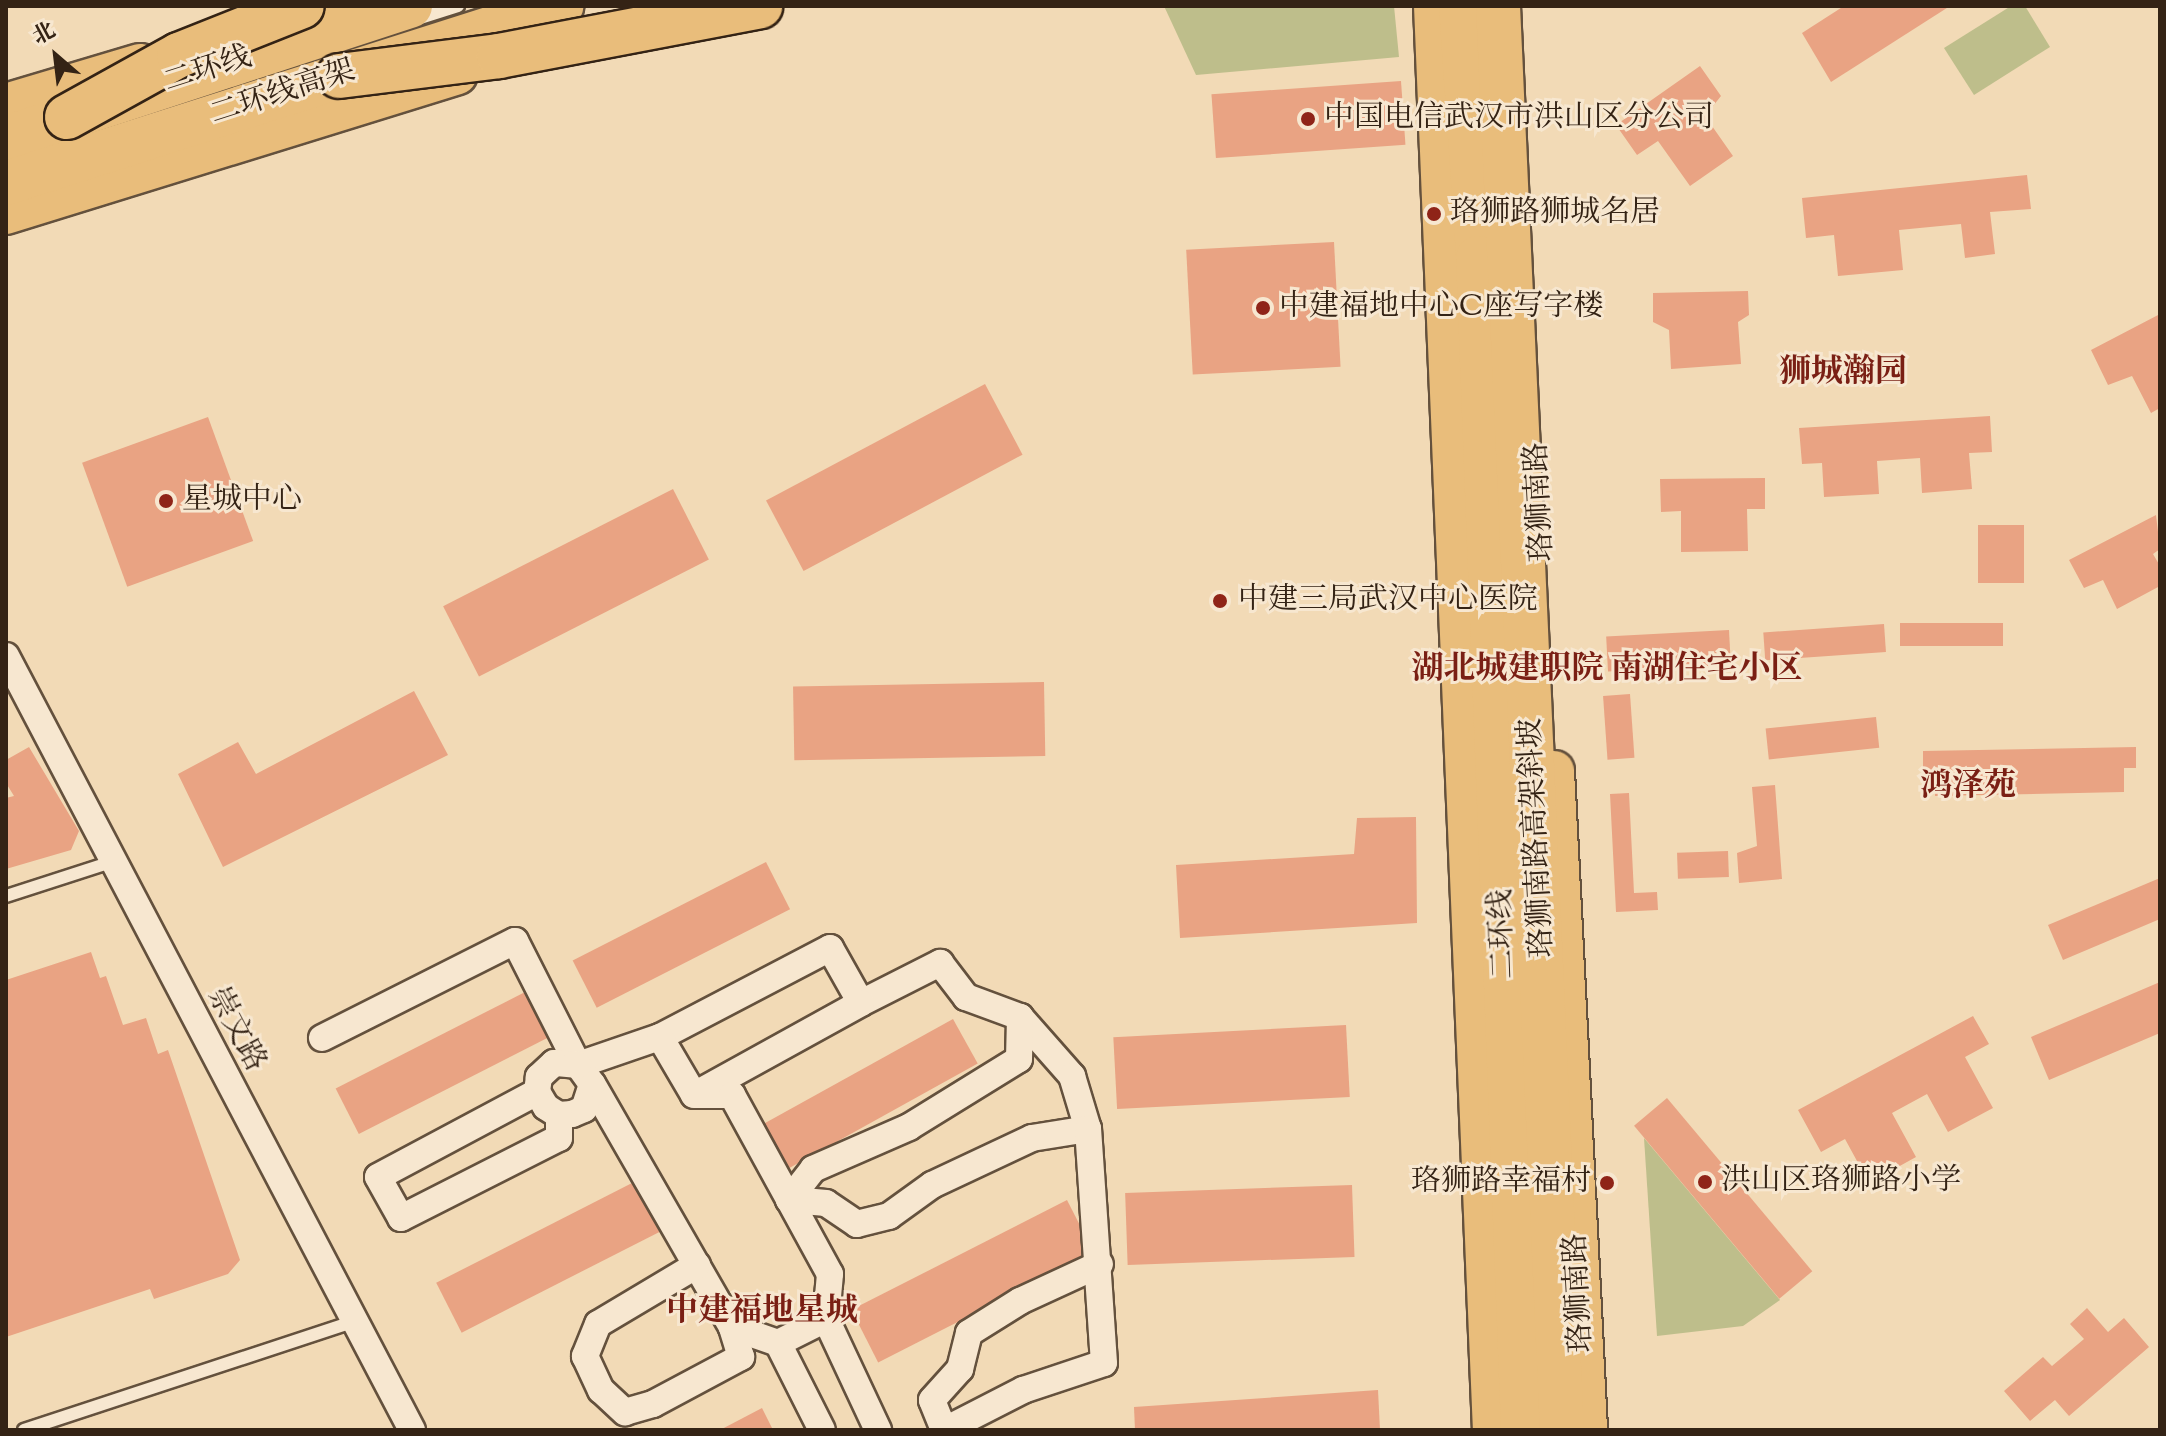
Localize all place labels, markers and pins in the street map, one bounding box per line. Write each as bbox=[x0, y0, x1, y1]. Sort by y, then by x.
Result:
place label: 中国电信武汉市洪山区分公司 bbox=[1324, 101, 1714, 137]
marker: 中国电信武汉市洪山区分公司 bbox=[1299, 110, 1317, 128]
place label: 珞狮路狮城名居 bbox=[1450, 196, 1660, 232]
marker: 珞狮路狮城名居 bbox=[1425, 205, 1443, 223]
place label: 中建福地中心C座写字楼 bbox=[1279, 290, 1603, 326]
marker: 中建福地中心C座写字楼 bbox=[1254, 299, 1272, 317]
place label: 星城中心 bbox=[182, 483, 302, 519]
marker: 星城中心 bbox=[157, 492, 175, 510]
place label: 中建三局武汉中心医院 bbox=[1238, 583, 1538, 619]
marker: 中建三局武汉中心医院 bbox=[1209, 590, 1231, 612]
place label: 洪山区珞狮路小学 bbox=[1721, 1164, 1961, 1200]
place label: 珞狮路幸福村 bbox=[1411, 1165, 1591, 1201]
marker: 洪山区珞狮路小学 bbox=[1696, 1173, 1714, 1191]
marker: 珞狮路幸福村 bbox=[1598, 1174, 1616, 1192]

